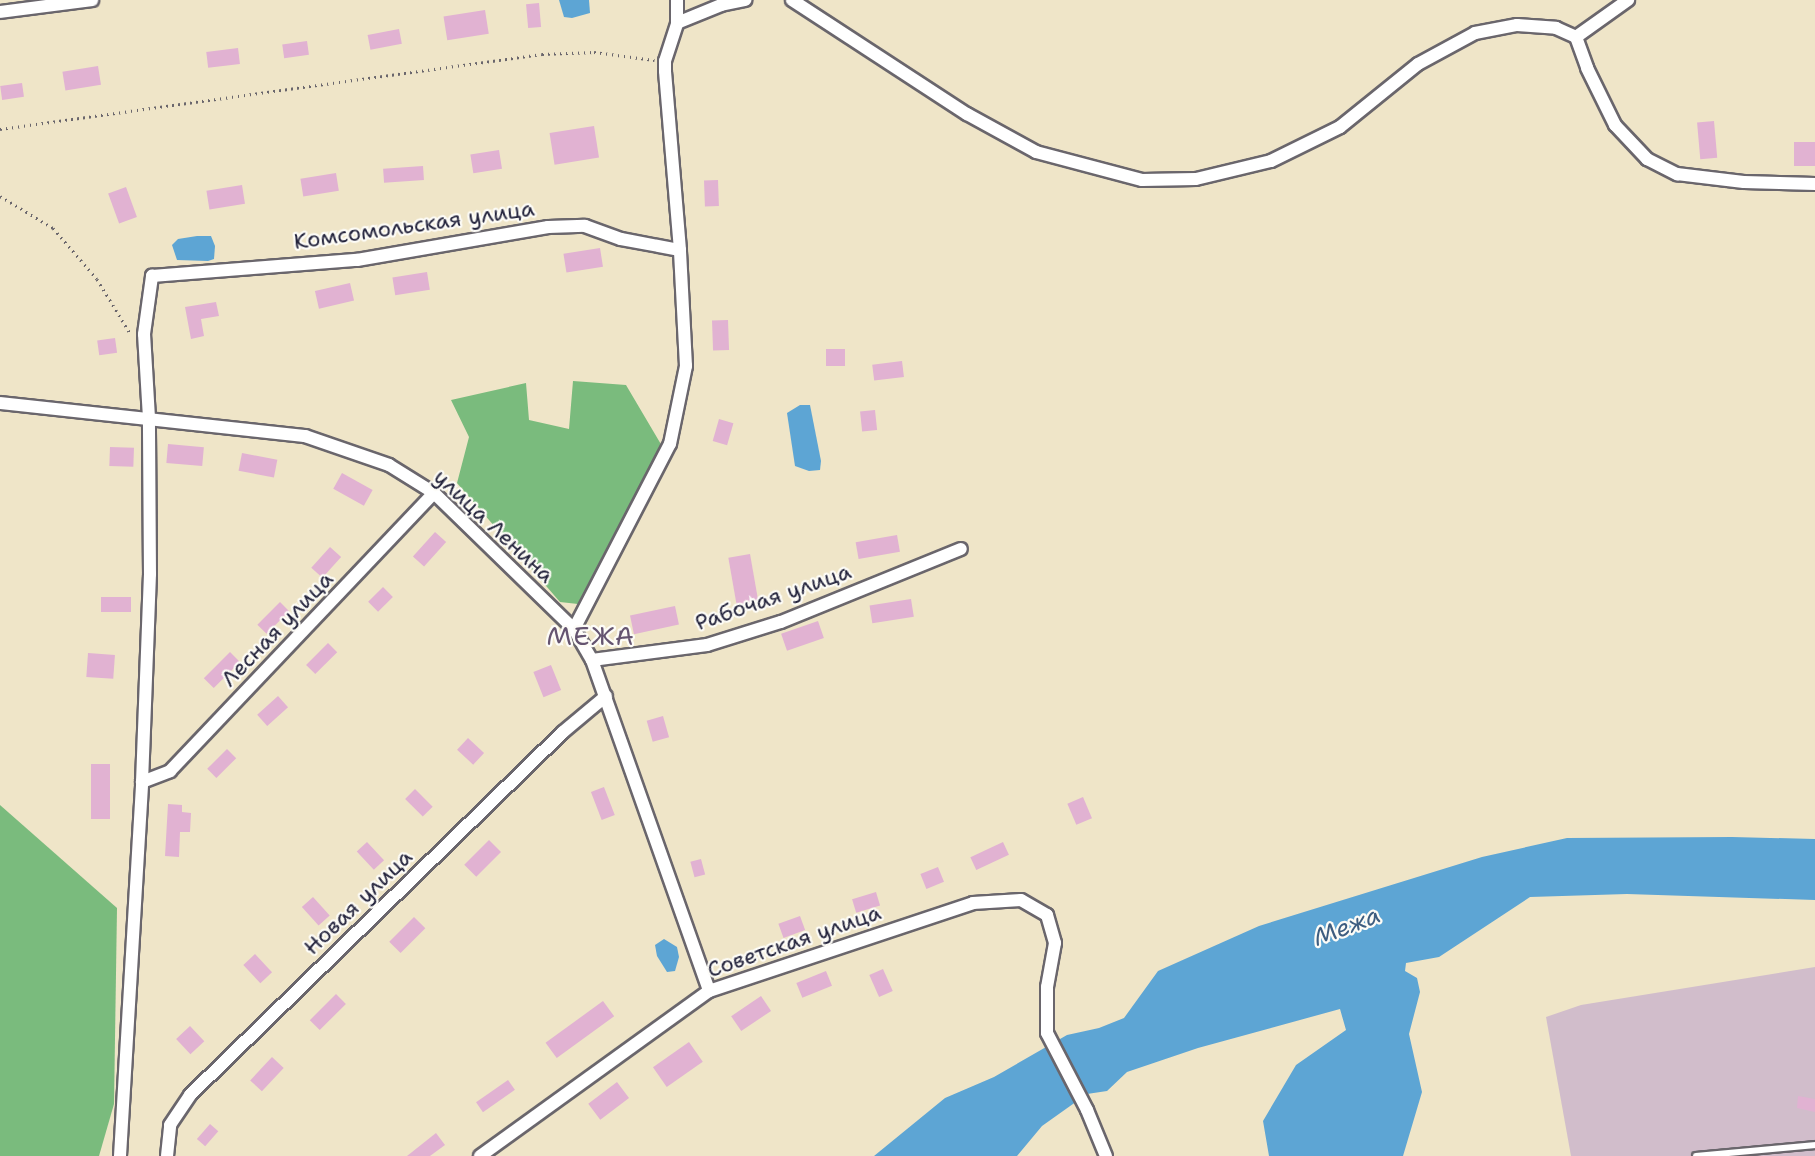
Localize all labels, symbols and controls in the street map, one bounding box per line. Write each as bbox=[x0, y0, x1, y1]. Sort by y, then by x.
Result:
street label: Комсомольская улица bbox=[292, 195, 536, 255]
street label: улица Ленина bbox=[429, 464, 559, 588]
street label: Рабочая улица bbox=[692, 558, 854, 636]
street label: Лесная улица bbox=[215, 566, 339, 692]
district label: МЕЖА bbox=[547, 620, 635, 652]
street label: Новая улица bbox=[298, 844, 418, 960]
street label: Советская улица bbox=[704, 899, 884, 983]
water label: Межа bbox=[1309, 901, 1385, 953]

